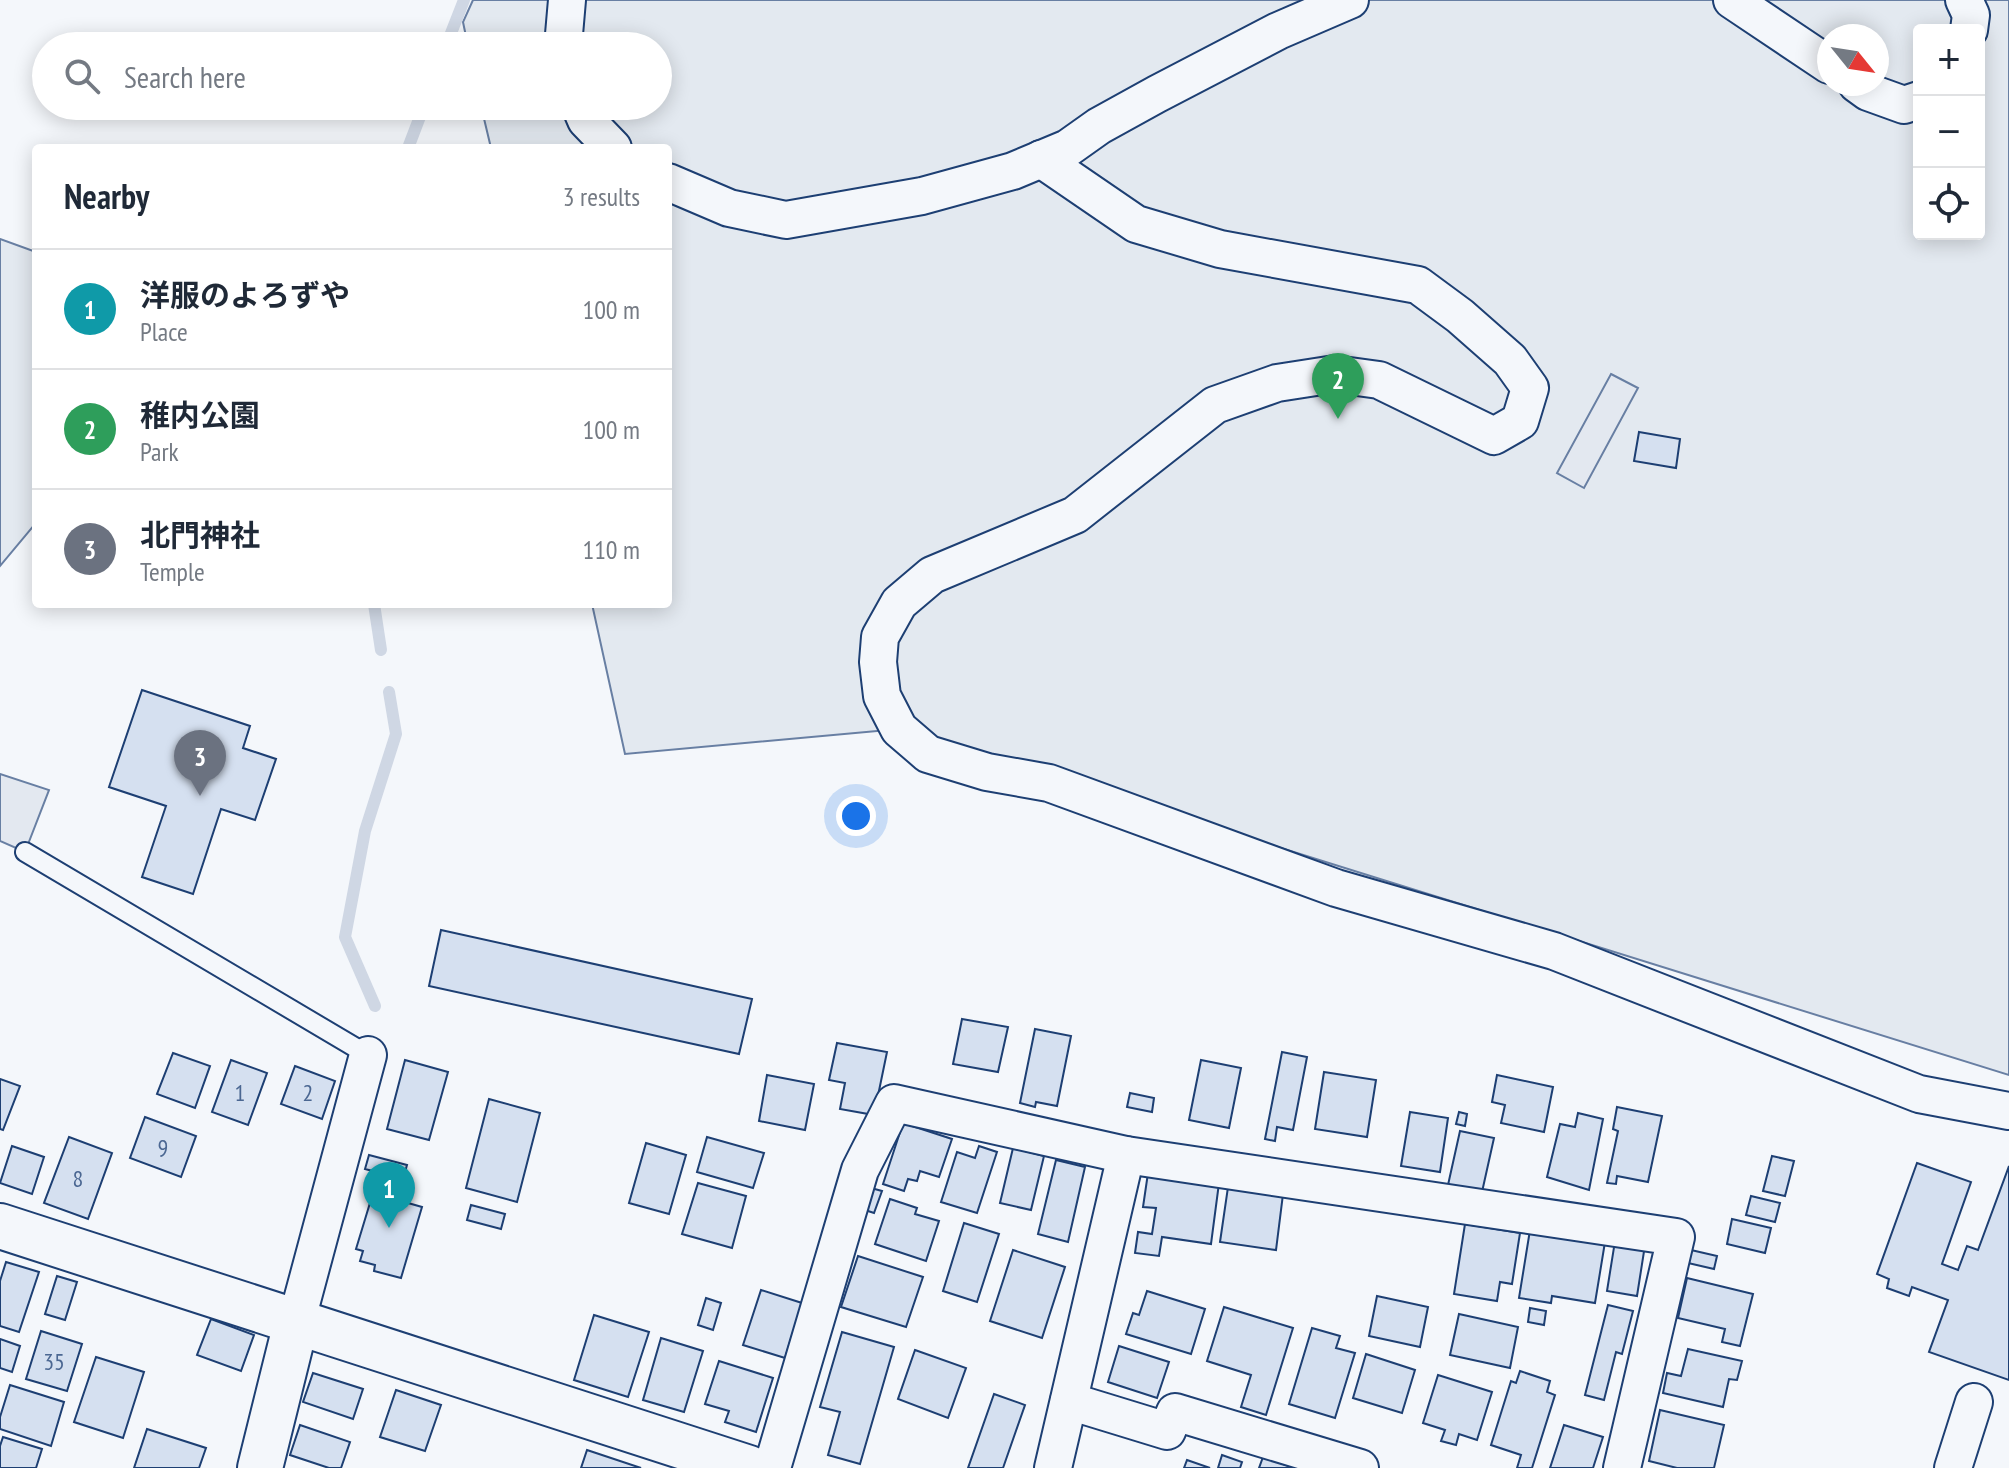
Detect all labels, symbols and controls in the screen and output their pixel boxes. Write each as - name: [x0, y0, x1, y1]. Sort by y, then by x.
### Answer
- north arrow: [1817, 24, 1889, 96]
- map controls: [1913, 24, 1985, 240]
- button: +: [1913, 24, 1985, 96]
- search box: [32, 32, 672, 120]
- icon: search: [60, 54, 104, 98]
- text: Search here: [124, 57, 246, 96]
- button: −: [1913, 96, 1985, 168]
- button: locate: [1913, 168, 1985, 240]
- text: Nearby: [64, 174, 149, 218]
- text: 3 results: [563, 180, 640, 213]
- text: 洋服のよろずや: [140, 275, 350, 314]
- text: 1: [84, 293, 96, 326]
- text: 100 m: [582, 293, 640, 326]
- text: Place: [140, 315, 188, 348]
- pin: 2: [1312, 353, 1364, 419]
- text: 稚内公園: [140, 395, 260, 434]
- text: 2: [84, 413, 96, 446]
- text: 100 m: [582, 413, 640, 446]
- text: Park: [140, 435, 179, 468]
- text: 北門神社: [140, 515, 260, 554]
- text: 3: [84, 533, 96, 566]
- text: 110 m: [582, 533, 640, 566]
- text: Temple: [140, 555, 205, 588]
- pin: 3: [174, 730, 226, 796]
- your location: [836, 796, 876, 836]
- house number: 1: [235, 1077, 245, 1108]
- house number: 2: [303, 1077, 313, 1108]
- house number: 9: [158, 1132, 168, 1163]
- pin: 1: [363, 1162, 415, 1228]
- house number: 8: [73, 1163, 83, 1194]
- house number: 35: [43, 1346, 65, 1377]

